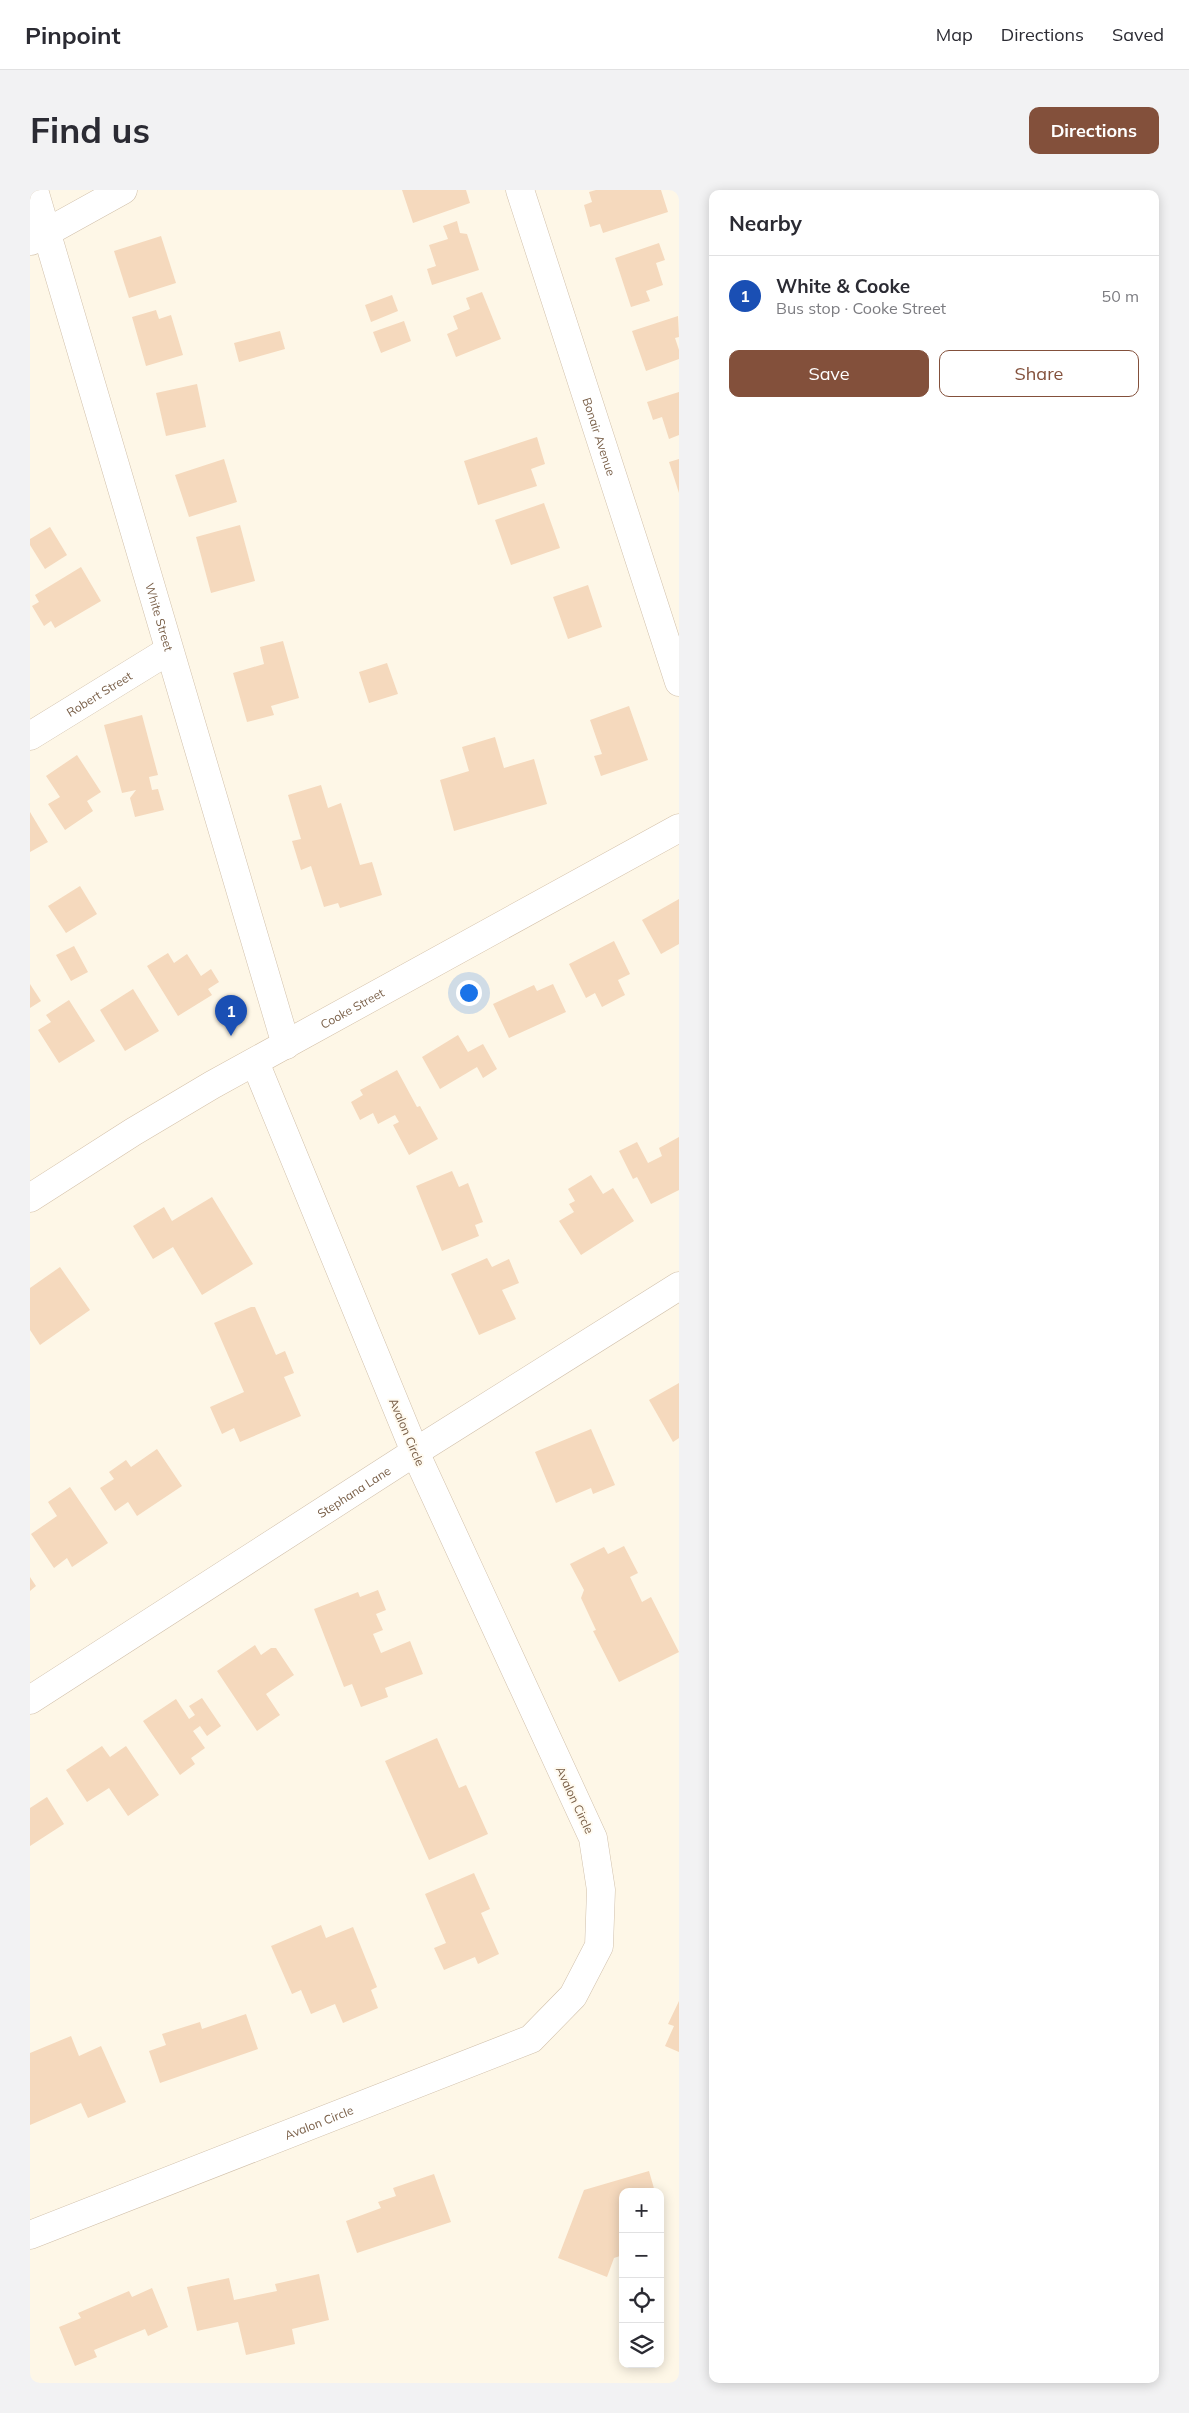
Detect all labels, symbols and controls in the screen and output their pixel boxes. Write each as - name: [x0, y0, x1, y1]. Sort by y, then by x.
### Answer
- text: Pinpoint: [25, 20, 121, 50]
- text: Map: [936, 23, 973, 46]
- text: Directions: [1001, 23, 1084, 46]
- text: Saved: [1112, 23, 1164, 46]
- button: Directions: [1029, 107, 1159, 154]
- text: Find us: [30, 108, 150, 152]
- text: Nearby: [729, 210, 802, 236]
- text: White & Cooke: [776, 274, 910, 298]
- text: 1: [740, 286, 750, 306]
- text: 50 m: [1102, 286, 1139, 306]
- text: Bus stop · Cooke Street: [776, 298, 946, 318]
- button: Save: [729, 350, 929, 397]
- button: Share: [939, 350, 1139, 397]
- street label: Bonair Avenue: [580, 395, 619, 478]
- street label: White Street: [143, 581, 177, 653]
- street label: Robert Street: [64, 668, 134, 719]
- your location: [456, 980, 482, 1006]
- street label: Cooke Street: [317, 984, 386, 1032]
- pin: 1: [215, 995, 247, 1036]
- street label: Avalon Circle: [386, 1396, 428, 1468]
- street label: Stephana Lane: [314, 1462, 393, 1521]
- street label: Avalon Circle: [553, 1764, 597, 1836]
- street label: Avalon Circle: [282, 2102, 355, 2142]
- map controls: [619, 2188, 664, 2368]
- button: +: [619, 2188, 664, 2233]
- button: −: [619, 2233, 664, 2278]
- button: locate: [619, 2278, 664, 2323]
- button: layers: [619, 2323, 664, 2368]

